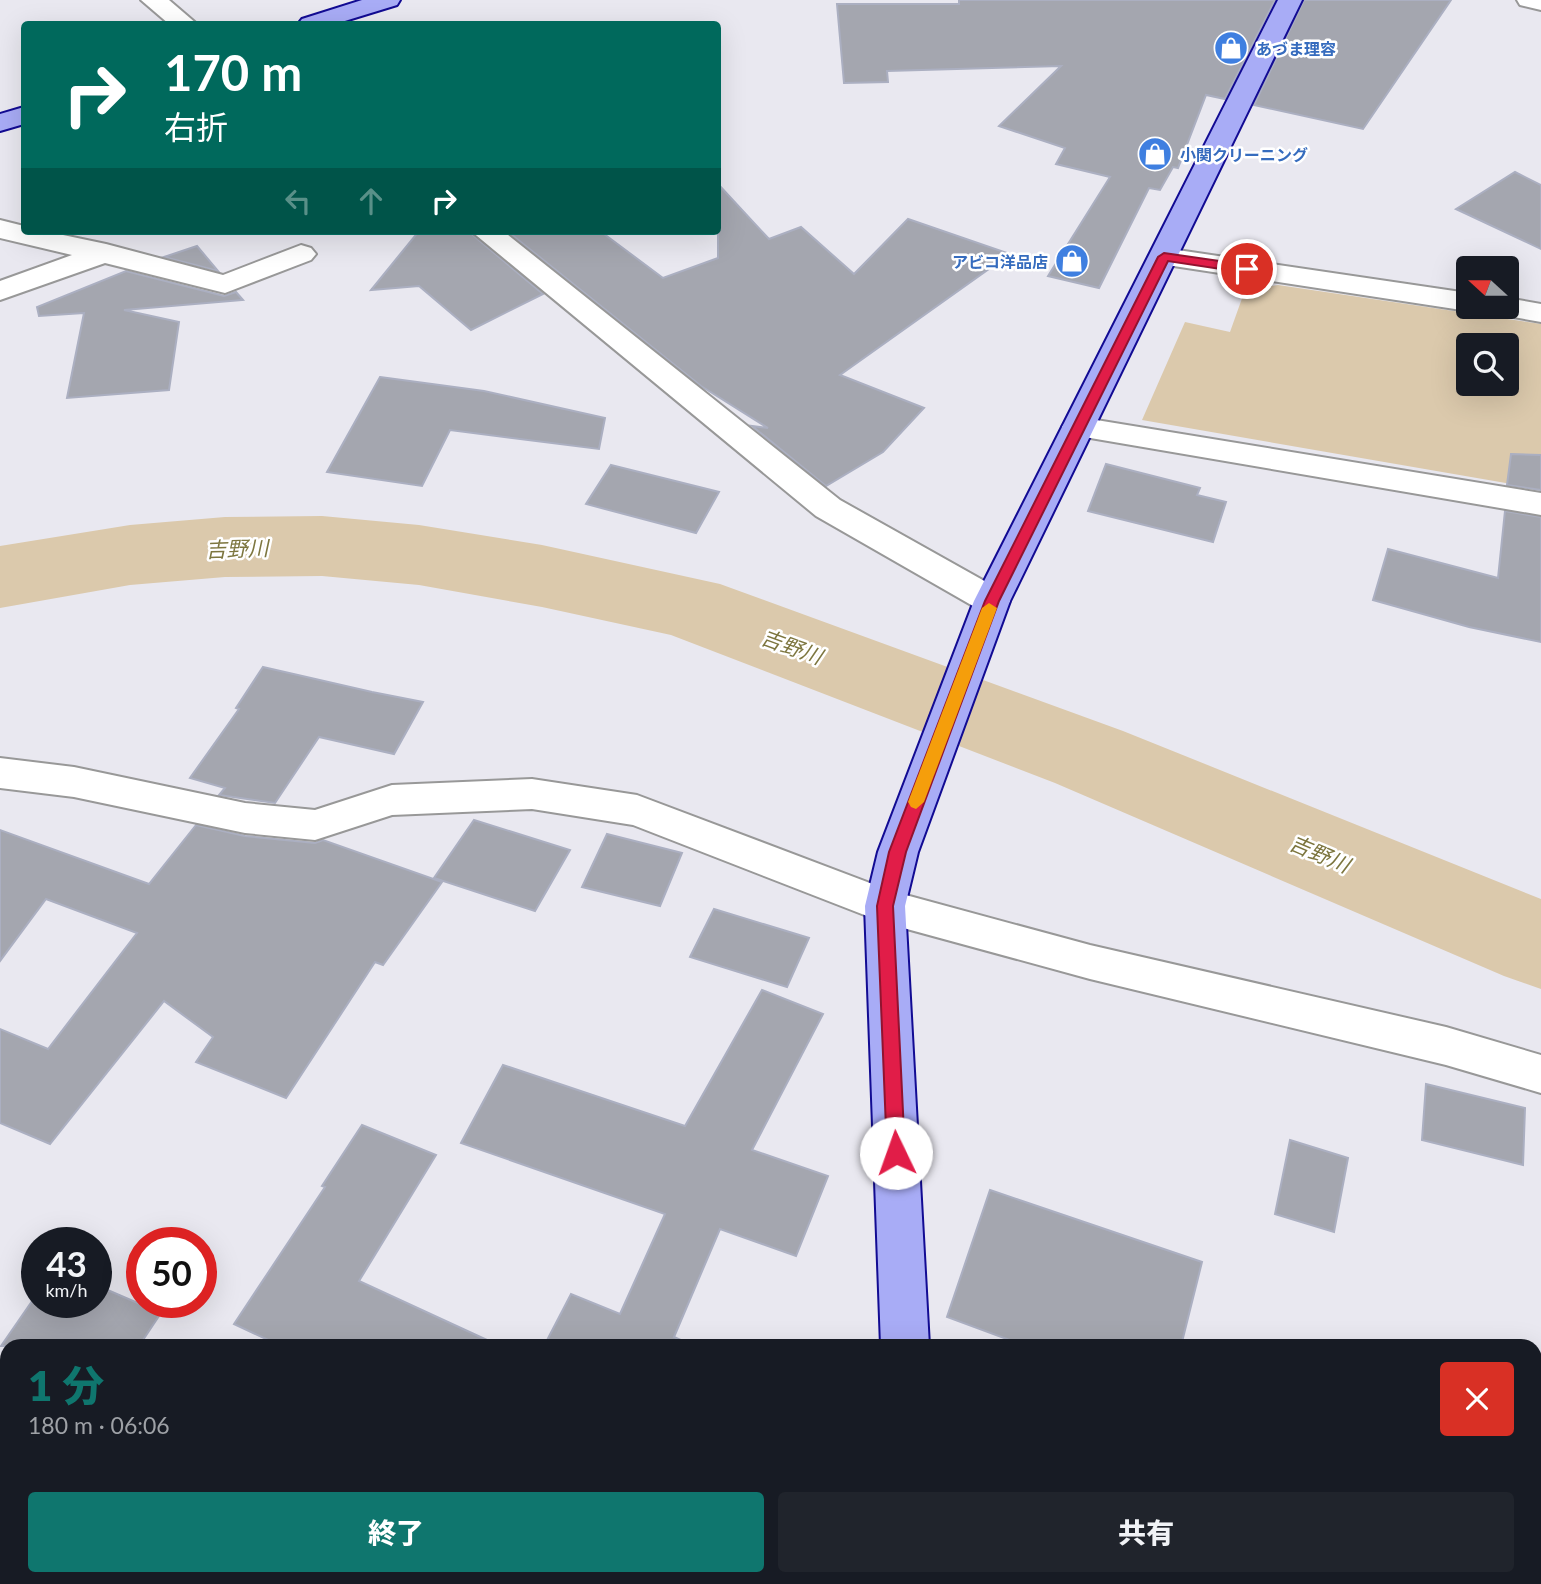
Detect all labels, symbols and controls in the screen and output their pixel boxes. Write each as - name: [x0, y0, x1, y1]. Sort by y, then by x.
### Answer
- shop icon: あづま理容: [1212, 29, 1250, 67]
- place label: あづま理容: [1256, 39, 1336, 58]
- text: 170 m: [164, 43, 302, 101]
- icon: right: [49, 49, 140, 140]
- text: 右折: [164, 107, 228, 146]
- shop icon: 小関クリーニング: [1136, 135, 1174, 173]
- place label: 小関クリーニング: [1180, 145, 1308, 164]
- icon: left: [279, 182, 317, 220]
- icon: ahead: [352, 182, 390, 220]
- icon: right: [425, 182, 463, 220]
- pin: [1217, 239, 1277, 299]
- shop icon: アビコ洋品店: [1053, 242, 1091, 280]
- icon: arrive: [1228, 250, 1266, 288]
- place label: アビコ洋品店: [952, 252, 1048, 271]
- north arrow: [1456, 256, 1519, 318]
- map controls: [1456, 256, 1519, 396]
- button: search: [1456, 333, 1519, 396]
- water label: 吉野川: [205, 534, 271, 562]
- water label: 吉野川: [758, 623, 828, 669]
- water label: 吉野川: [1286, 829, 1356, 878]
- position arrow: [859, 1116, 933, 1190]
- speed limit sign: 50: [126, 1227, 217, 1318]
- text: 43: [46, 1242, 87, 1284]
- text: km/h: [45, 1279, 88, 1301]
- text: 1 分: [28, 1360, 104, 1410]
- button: close: [1440, 1362, 1514, 1436]
- text: 180 m · 06:06: [28, 1411, 170, 1439]
- button: 終了: [28, 1492, 764, 1572]
- button: 共有: [778, 1492, 1514, 1572]

